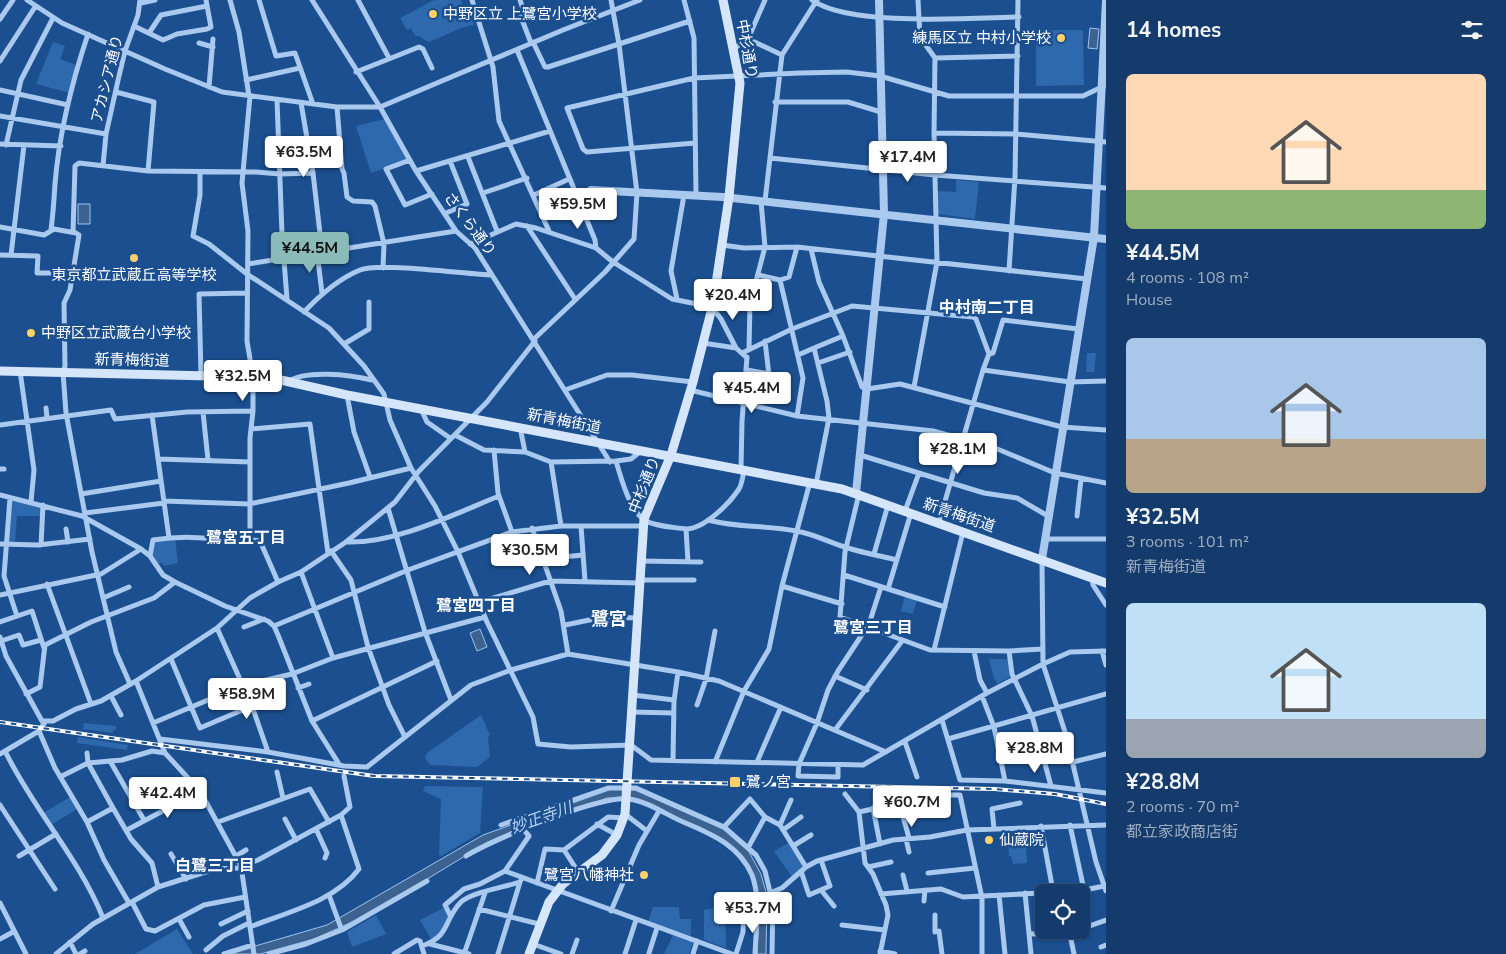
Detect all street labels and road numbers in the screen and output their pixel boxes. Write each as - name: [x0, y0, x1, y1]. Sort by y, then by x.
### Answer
- street label: 中杉通り: [732, 18, 762, 80]
- street label: アカシア通り: [86, 33, 128, 125]
- street label: さくら通り: [439, 188, 501, 260]
- street label: 新青梅街道: [94, 349, 170, 371]
- street label: 新青梅街道: [525, 404, 603, 438]
- street label: 中杉通り: [623, 453, 665, 517]
- street label: 新青梅街道: [920, 493, 998, 537]

